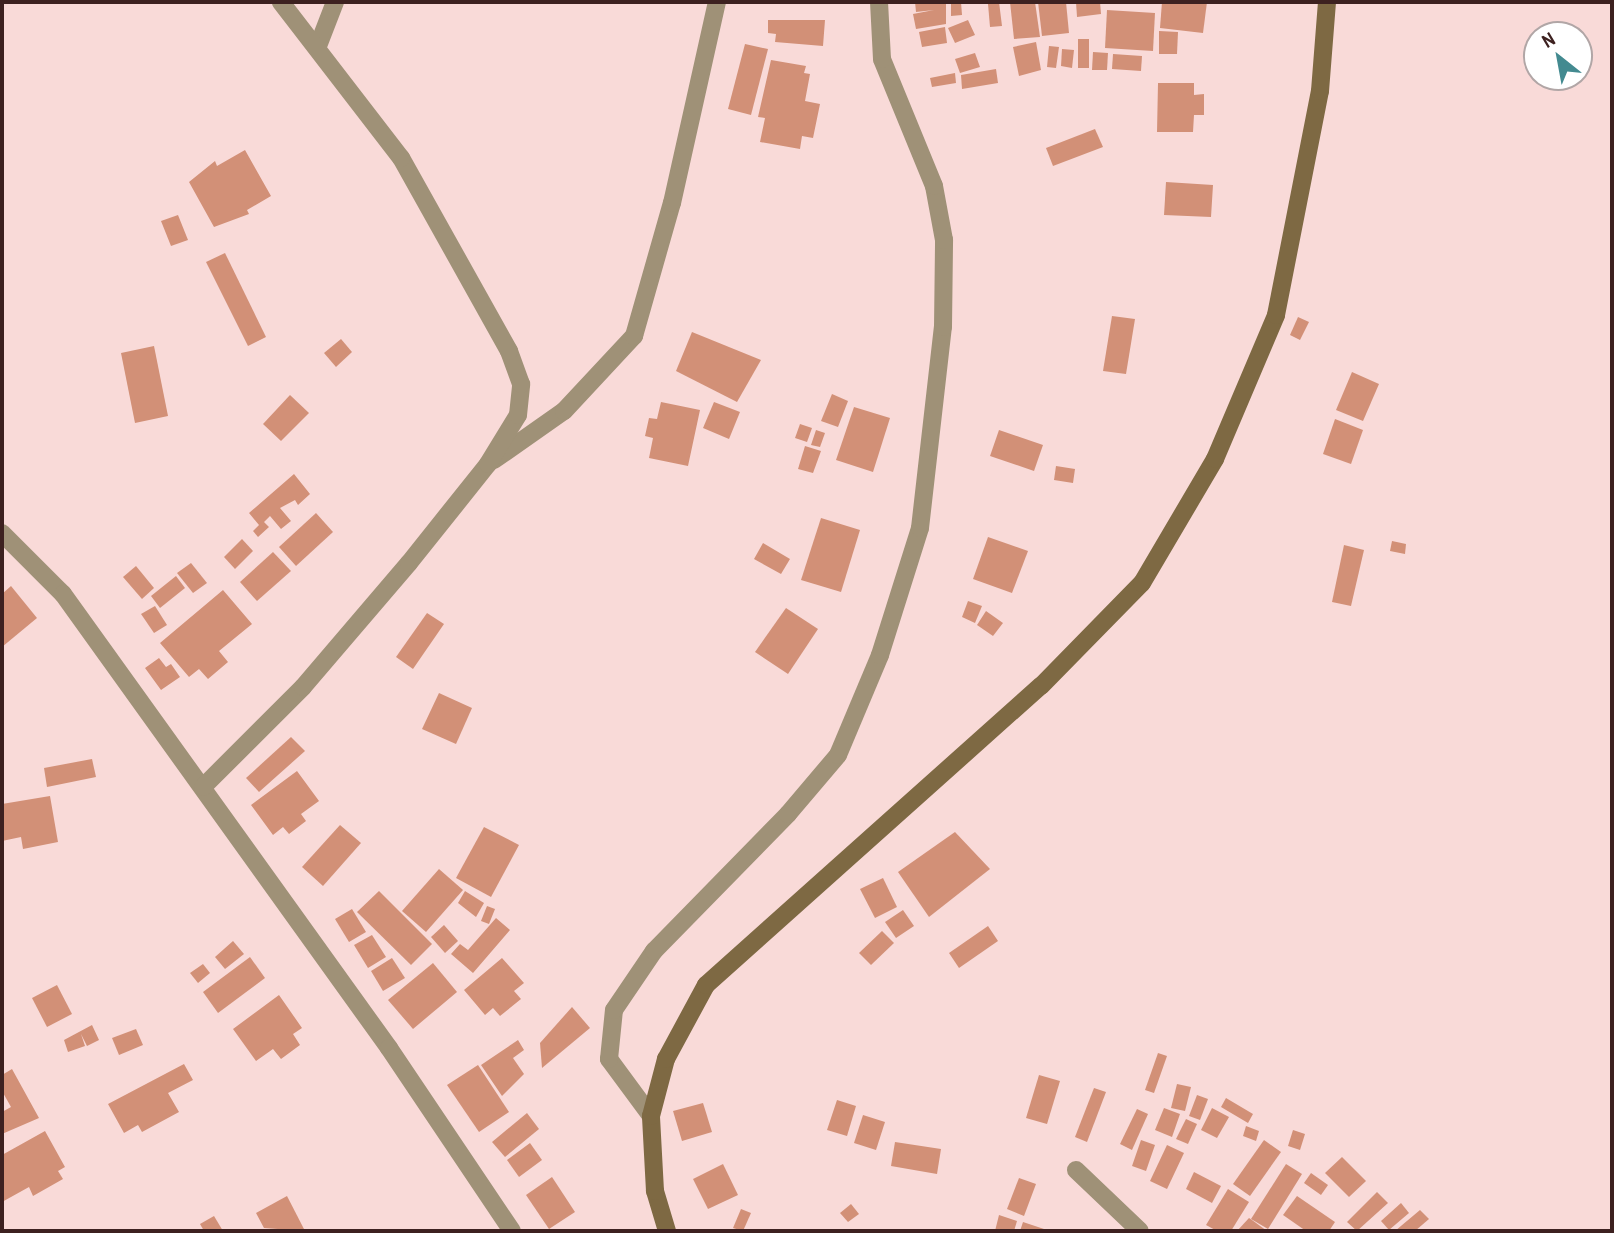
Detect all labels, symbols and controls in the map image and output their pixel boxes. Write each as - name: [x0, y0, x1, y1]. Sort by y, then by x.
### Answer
- north arrow: [1523, 21, 1593, 91]
- text: N: [1537, 26, 1560, 54]

